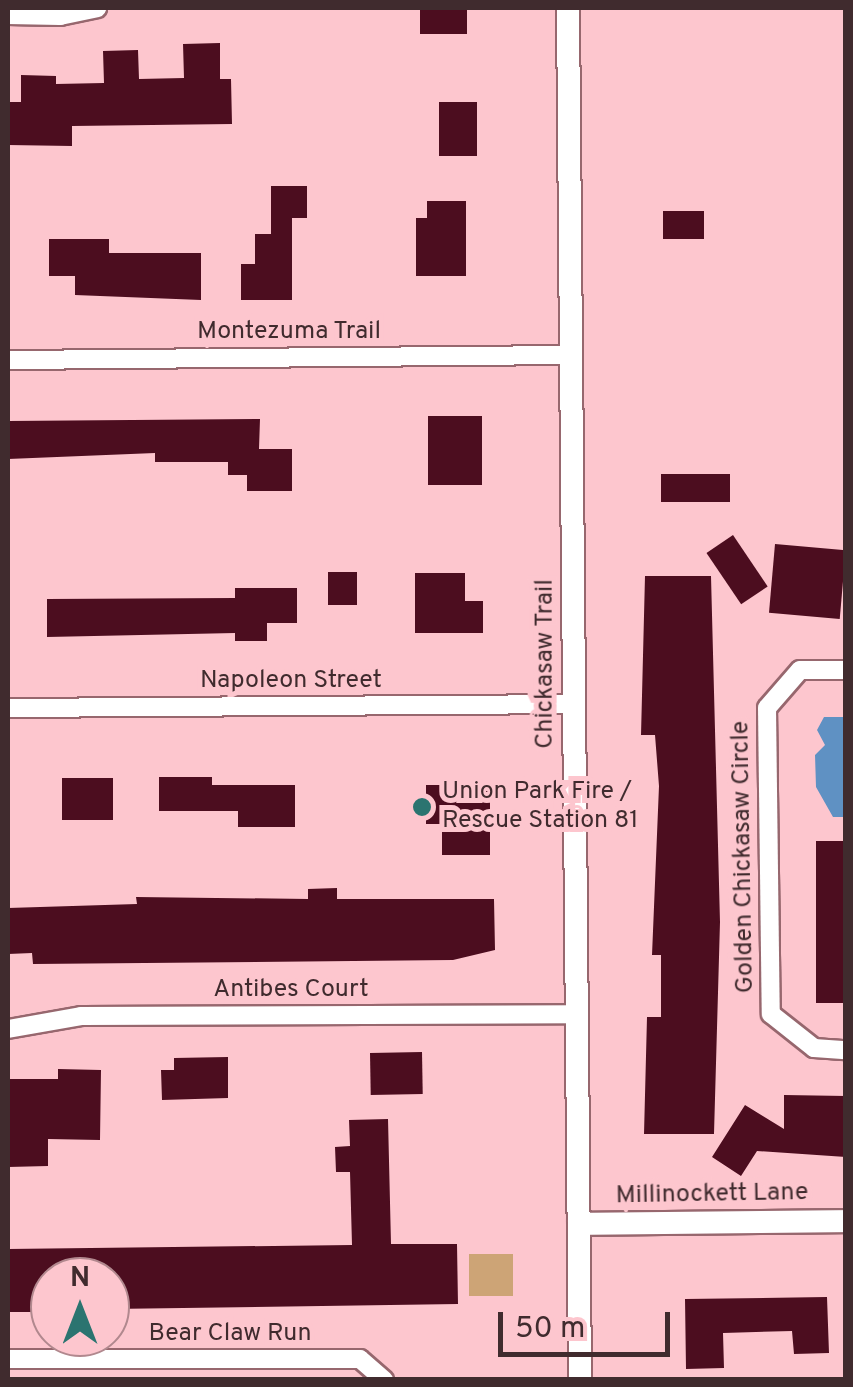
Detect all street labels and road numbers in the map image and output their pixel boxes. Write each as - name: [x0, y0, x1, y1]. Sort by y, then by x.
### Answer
- street label: Montezuma Trail: [197, 317, 381, 347]
- street label: Chickasaw Trail: [531, 579, 561, 749]
- street label: Napoleon Street: [200, 666, 382, 696]
- street label: Golden Chickasaw Circle: [727, 720, 761, 994]
- street label: Antibes Court: [213, 975, 369, 1005]
- street label: Millinockett Lane: [615, 1178, 809, 1212]
- street label: Bear Claw Run: [149, 1319, 311, 1349]

